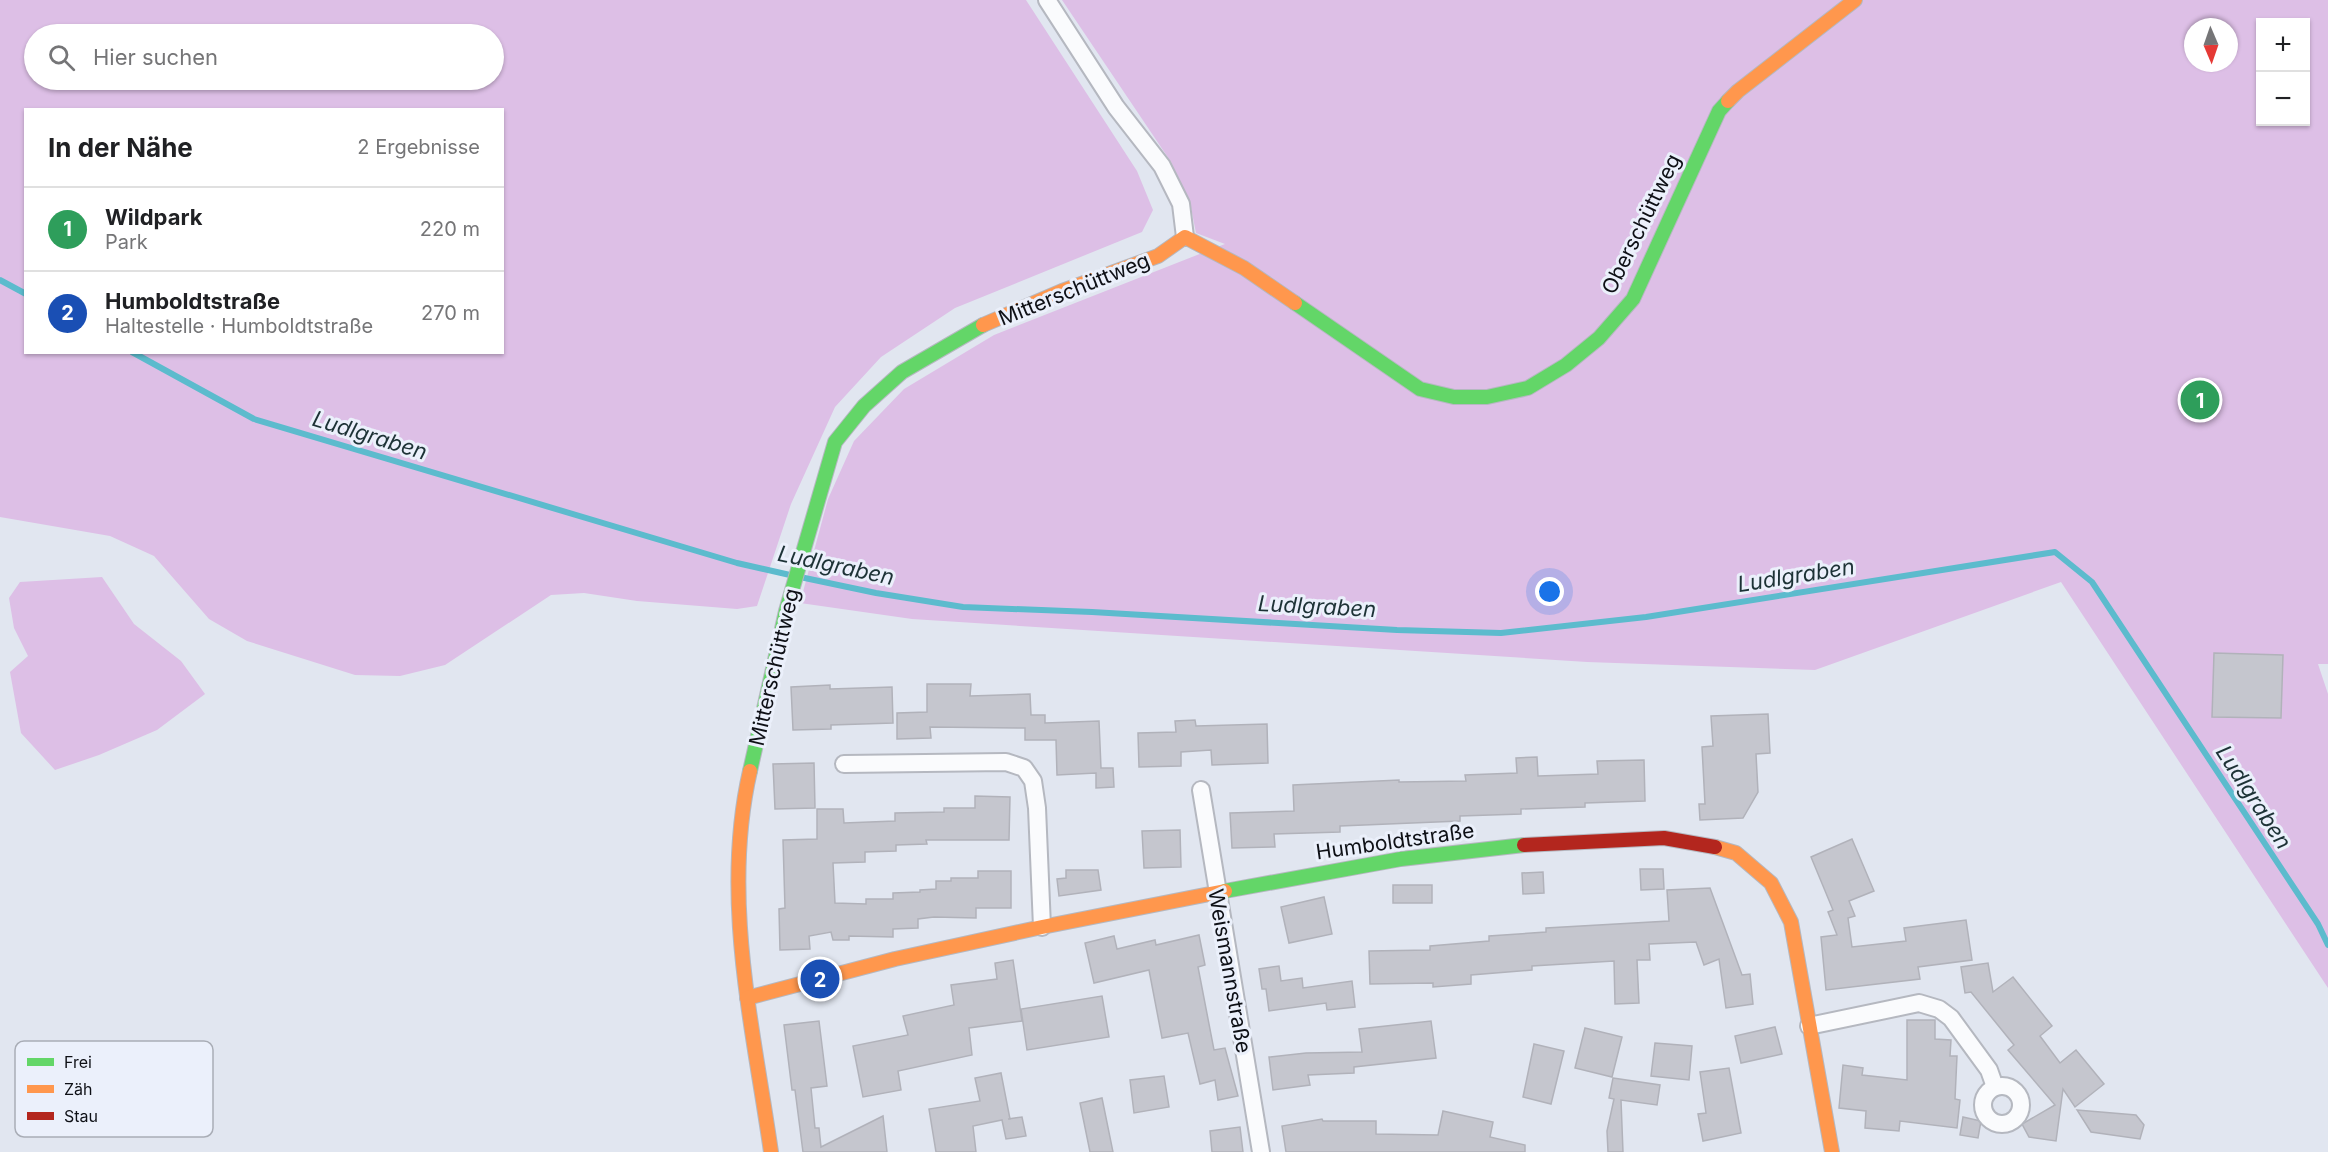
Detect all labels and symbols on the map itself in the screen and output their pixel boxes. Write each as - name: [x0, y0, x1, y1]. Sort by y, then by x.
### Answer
- north arrow: [2184, 18, 2238, 72]
- street label: Oberschüttweg: [1596, 150, 1686, 298]
- street label: Mitterschüttweg: [995, 247, 1153, 331]
- pin: 1: [2180, 378, 2220, 422]
- water label: Ludlgraben: [310, 405, 430, 465]
- water label: Ludlgraben: [775, 540, 897, 590]
- water label: Ludlgraben: [1736, 553, 1856, 597]
- your location: [1535, 577, 1564, 606]
- street label: Mitterschüttweg: [744, 586, 804, 748]
- water label: Ludlgraben: [1257, 590, 1377, 622]
- water label: Ludlgraben: [2211, 740, 2297, 854]
- street label: Humboldtstraße: [1314, 818, 1476, 864]
- street label: Weismannstraße: [1203, 887, 1257, 1055]
- pin: 2: [800, 956, 840, 1002]
- legend: [15, 1041, 213, 1137]
- text: Frei: [64, 1052, 92, 1072]
- text: Zäh: [64, 1079, 93, 1099]
- text: Stau: [64, 1106, 98, 1126]

